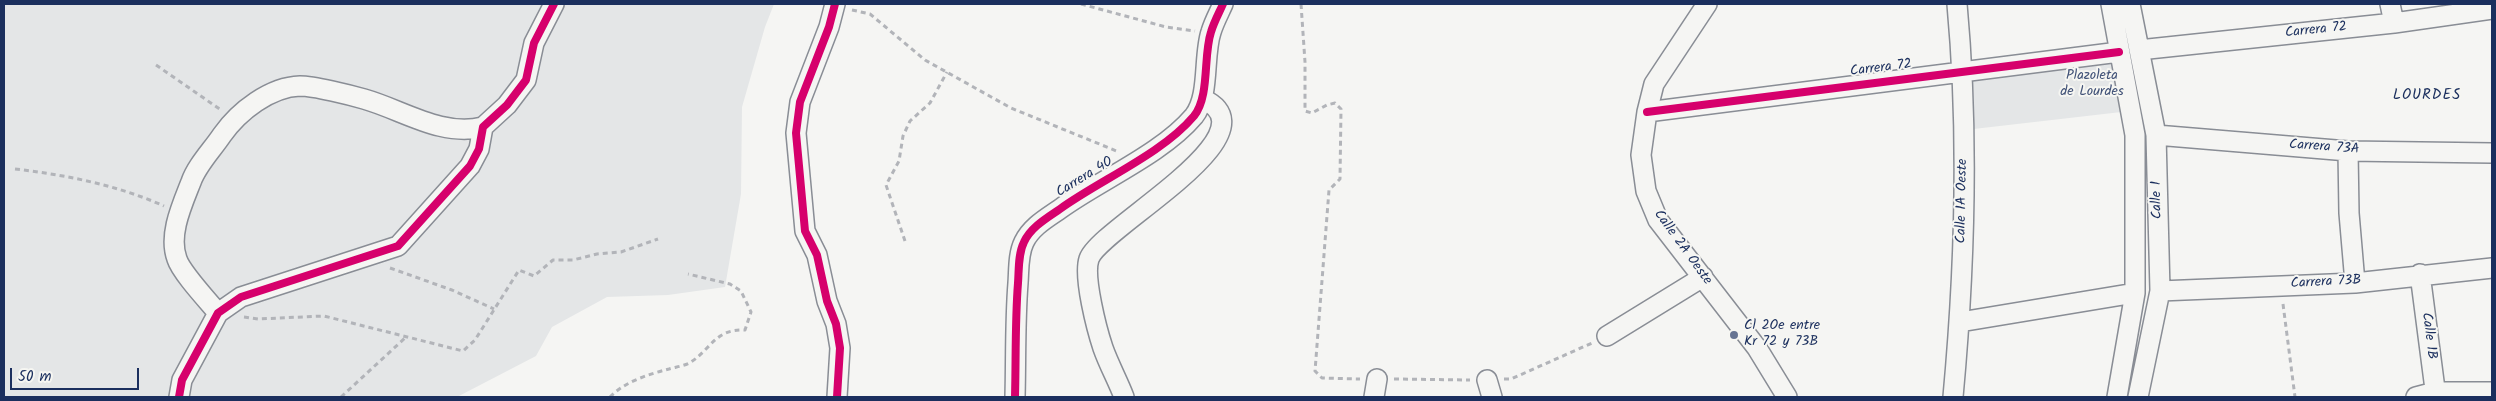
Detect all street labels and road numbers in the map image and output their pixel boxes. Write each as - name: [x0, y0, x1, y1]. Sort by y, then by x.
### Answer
- street label: Carrera 72: [2284, 19, 2348, 43]
- street label: Carrera 72: [1849, 57, 1913, 81]
- street label: Carrera 73A: [2288, 137, 2360, 159]
- street label: Carrera 4O: [1054, 154, 1116, 202]
- street label: Calle 1A Oeste: [1954, 158, 1972, 244]
- street label: Calle 1: [2149, 181, 2167, 219]
- street label: Calle 2A Oeste: [1649, 207, 1715, 289]
- street label: Carrera 73B: [2290, 273, 2362, 293]
- street label: Calle 1B: [2417, 312, 2439, 360]

